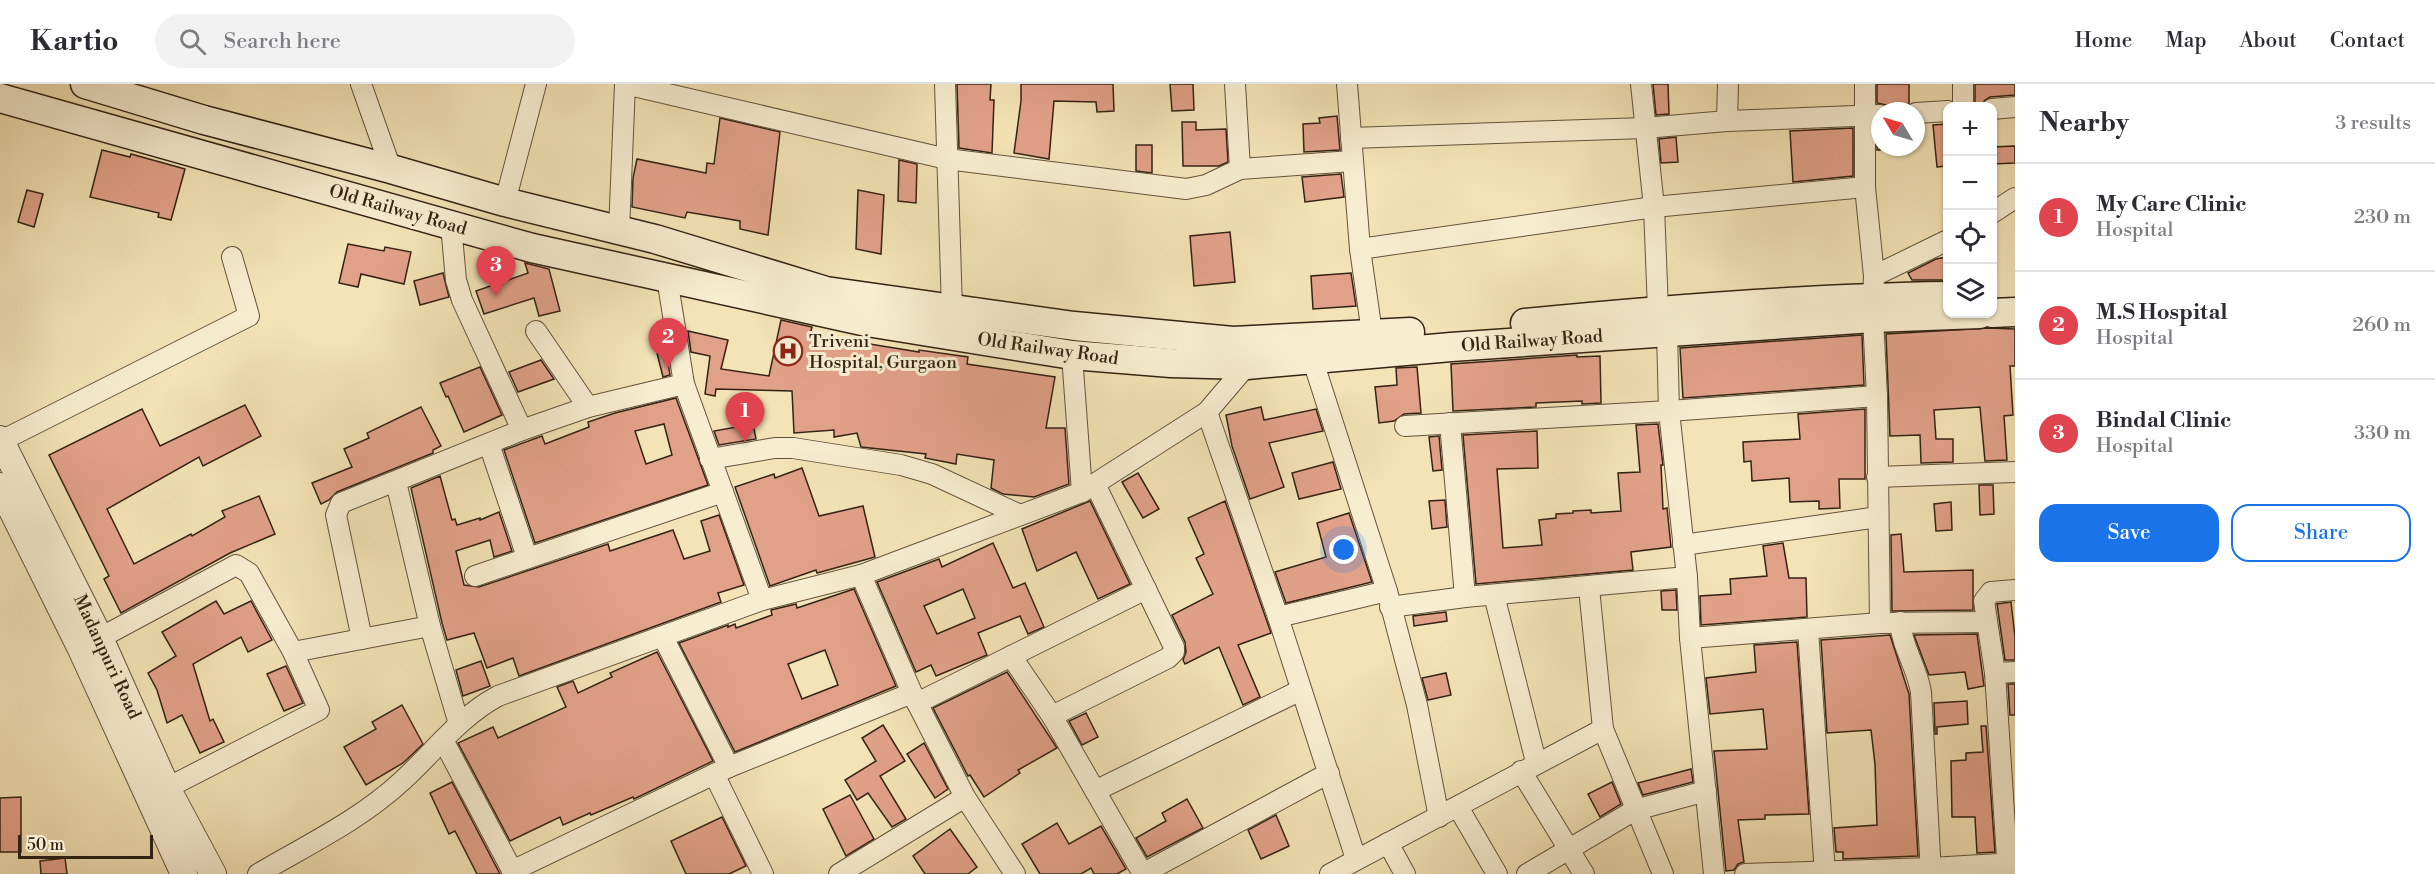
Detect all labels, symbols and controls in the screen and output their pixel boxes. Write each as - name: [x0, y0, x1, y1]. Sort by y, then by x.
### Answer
- search box: [155, 14, 575, 68]
- text: Kartio: [30, 24, 119, 59]
- icon: search: [176, 25, 209, 58]
- text: Search here: [224, 28, 341, 55]
- text: Home: [2075, 28, 2132, 54]
- text: Map: [2165, 28, 2207, 54]
- text: About: [2240, 28, 2297, 54]
- text: Contact: [2330, 28, 2405, 54]
- north arrow: [1871, 102, 1925, 156]
- map controls: [1943, 102, 1997, 318]
- button: +: [1943, 102, 1997, 156]
- text: Nearby: [2039, 107, 2129, 139]
- text: 3 results: [2335, 111, 2411, 136]
- button: −: [1943, 156, 1997, 210]
- street label: Old Railway Road: [326, 179, 470, 241]
- text: My Care Clinic: [2096, 191, 2247, 218]
- text: 1: [2054, 205, 2063, 230]
- text: 230 m: [2354, 205, 2411, 230]
- button: locate: [1943, 210, 1997, 264]
- text: Hospital: [2096, 218, 2173, 243]
- pin: 3: [476, 246, 516, 296]
- button: layers: [1943, 264, 1997, 318]
- text: M.S Hospital: [2096, 299, 2228, 326]
- text: 2: [2052, 313, 2065, 338]
- text: 260 m: [2353, 313, 2411, 338]
- pin: 2: [648, 318, 688, 368]
- street label: Old Railway Road: [1460, 325, 1605, 357]
- text: Hospital: [2096, 326, 2173, 351]
- street label: Old Railway Road: [976, 328, 1121, 370]
- place label: Triveni Hospital, Gurgaon: [809, 330, 957, 374]
- hospital icon: Triveni Hospital, Gurgaon: [772, 335, 804, 367]
- pin: 1: [726, 392, 764, 442]
- text: Bindal Clinic: [2096, 407, 2231, 434]
- text: 3: [2052, 421, 2065, 446]
- text: 330 m: [2354, 421, 2411, 446]
- text: Hospital: [2096, 434, 2173, 459]
- button: Save: [2039, 504, 2219, 562]
- button: Share: [2231, 504, 2411, 562]
- your location: [1329, 535, 1358, 564]
- street label: Madanpuri Road: [68, 591, 146, 724]
- scale bar: [18, 832, 153, 860]
- text: 50 m: [27, 835, 64, 855]

